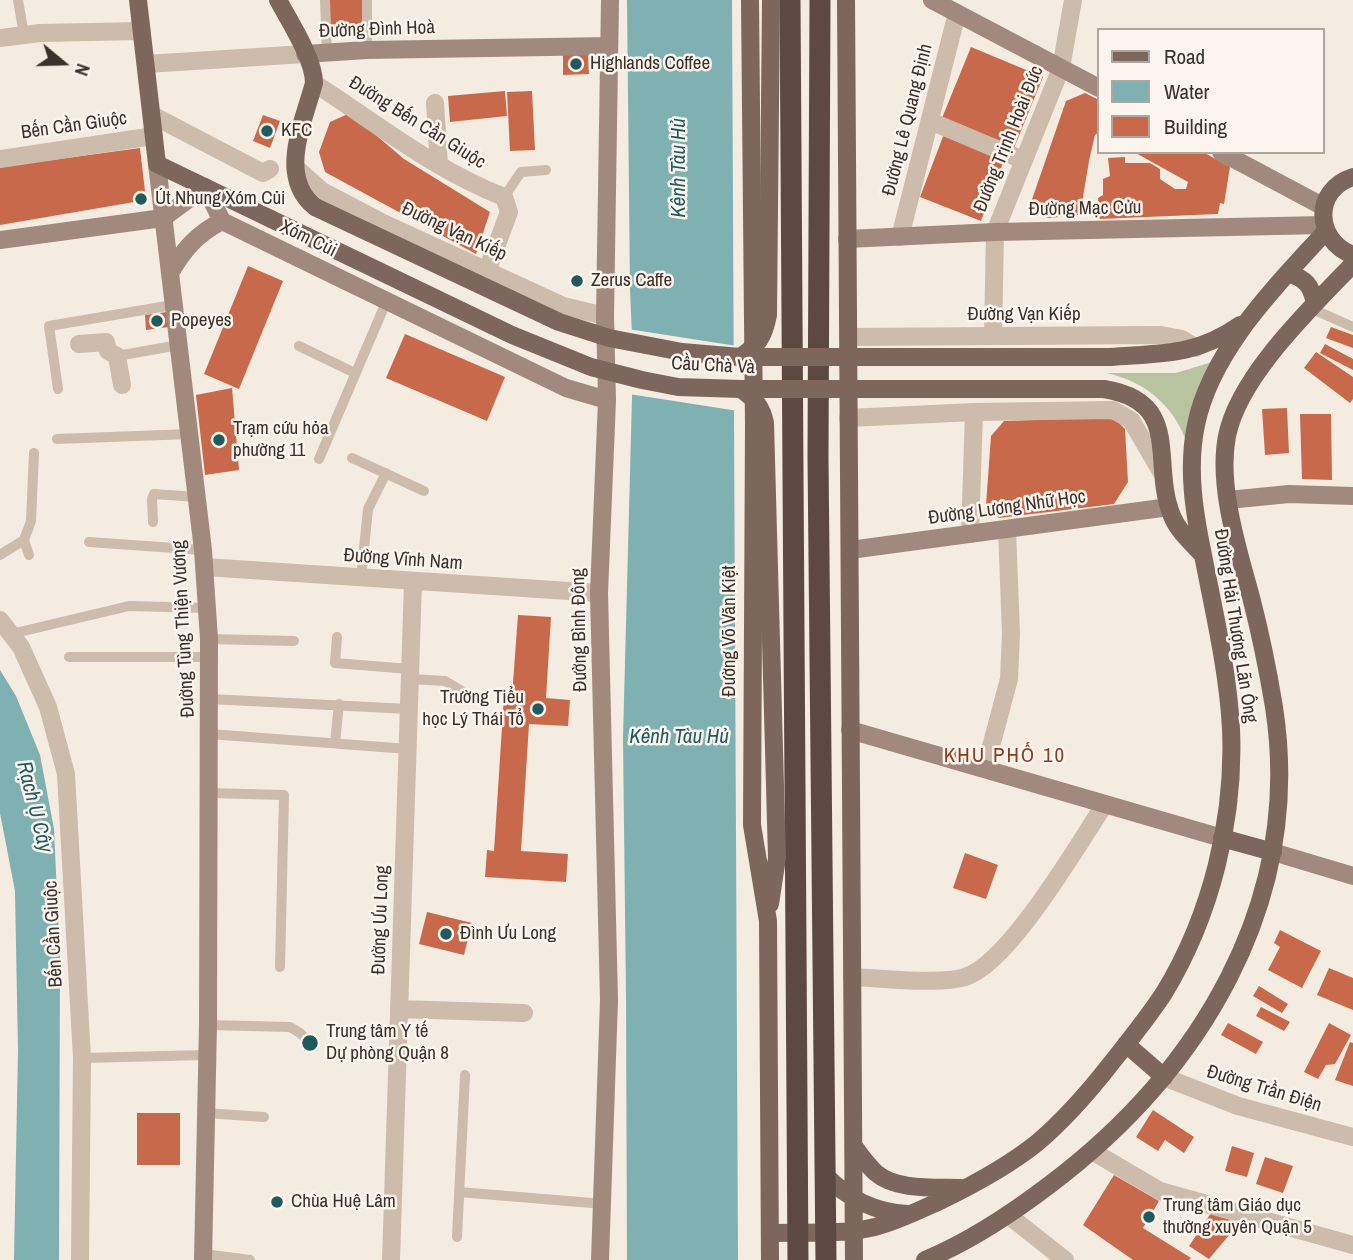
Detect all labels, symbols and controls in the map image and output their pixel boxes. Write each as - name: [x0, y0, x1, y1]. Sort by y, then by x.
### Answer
- street label: Đường Đình Hoà: [319, 17, 435, 43]
- north arrow: [28, 28, 98, 98]
- legend: [1098, 28, 1325, 154]
- street label: Đường Lê Quang Định: [878, 42, 938, 198]
- text: Road: [1164, 42, 1205, 71]
- place label: Highlands Coffee: [590, 53, 710, 75]
- marker: Highlands Coffee: [568, 56, 584, 72]
- text: N: [69, 60, 97, 79]
- street label: Đường Trịnh Hoài Đức: [969, 63, 1049, 215]
- street label: Đường Bến Cần Giuộc: [344, 72, 490, 174]
- text: Water: [1164, 77, 1209, 106]
- street label: Bến Cần Giuộc: [20, 107, 128, 145]
- text: Building: [1164, 112, 1227, 141]
- water label: Kênh Tàu Hủ: [666, 118, 692, 218]
- place label: KFC: [281, 120, 312, 142]
- marker: KFC: [259, 123, 275, 139]
- place label: Út Nhung Xóm Củi: [155, 188, 285, 210]
- marker: Út Nhung Xóm Củi: [133, 191, 149, 207]
- street label: Đường Mạc Cửu: [1029, 197, 1141, 221]
- street label: Đường Vạn Kiếp: [398, 198, 510, 266]
- street label: Xóm Củi: [276, 216, 340, 262]
- place label: Zerus Caffe: [591, 270, 672, 292]
- marker: Zerus Caffe: [569, 273, 585, 289]
- street label: Đường Vạn Kiếp: [967, 304, 1081, 326]
- place label: Popeyes: [171, 310, 232, 332]
- marker: Popeyes: [149, 313, 165, 329]
- street label: Cầu Chà Và: [671, 352, 755, 380]
- place label: Trạm cứu hỏa phường 11: [233, 418, 329, 462]
- marker: Trạm cứu hỏa phường 11: [211, 432, 227, 448]
- street label: Đường Lương Nhữ Học: [927, 486, 1087, 530]
- street label: Đường Hải Thượng Lãn Ông: [1208, 528, 1262, 724]
- street label: Đường Tùng Thiện Vương: [168, 540, 200, 718]
- street label: Đường Vĩnh Nam: [343, 544, 463, 576]
- street label: Đường Võ Văn Kiệt: [719, 565, 741, 697]
- street label: Đường Bình Đông: [568, 568, 592, 692]
- place label: Trường Tiểu học Lý Thái Tổ: [422, 687, 524, 731]
- marker: Trường Tiểu học Lý Thái Tổ: [530, 701, 546, 717]
- water label: Kênh Tàu Hủ: [629, 724, 729, 750]
- district label: KHU PHỐ 10: [945, 743, 1065, 769]
- water label: Rạch Ụ Cây: [11, 759, 57, 855]
- street label: Đường Ưu Long: [368, 865, 394, 975]
- street label: Bến Cần Giuộc: [40, 880, 68, 988]
- place label: Đình Ưu Long: [460, 923, 556, 945]
- marker: Đình Ưu Long: [438, 926, 454, 942]
- place label: Trung tâm Y tế Dự phòng Quận 8: [326, 1021, 449, 1065]
- marker: Trung tâm Y tế Dự phòng Quận 8: [300, 1033, 320, 1053]
- street label: Đường Trần Điện: [1204, 1061, 1324, 1117]
- place label: Chùa Huệ Lâm: [291, 1191, 396, 1213]
- marker: Chùa Huệ Lâm: [269, 1194, 285, 1210]
- place label: Trung tâm Giáo dục thường xuyên Quận 5: [1163, 1195, 1312, 1239]
- marker: Trung tâm Giáo dục thường xuyên Quận 5: [1141, 1209, 1157, 1225]

